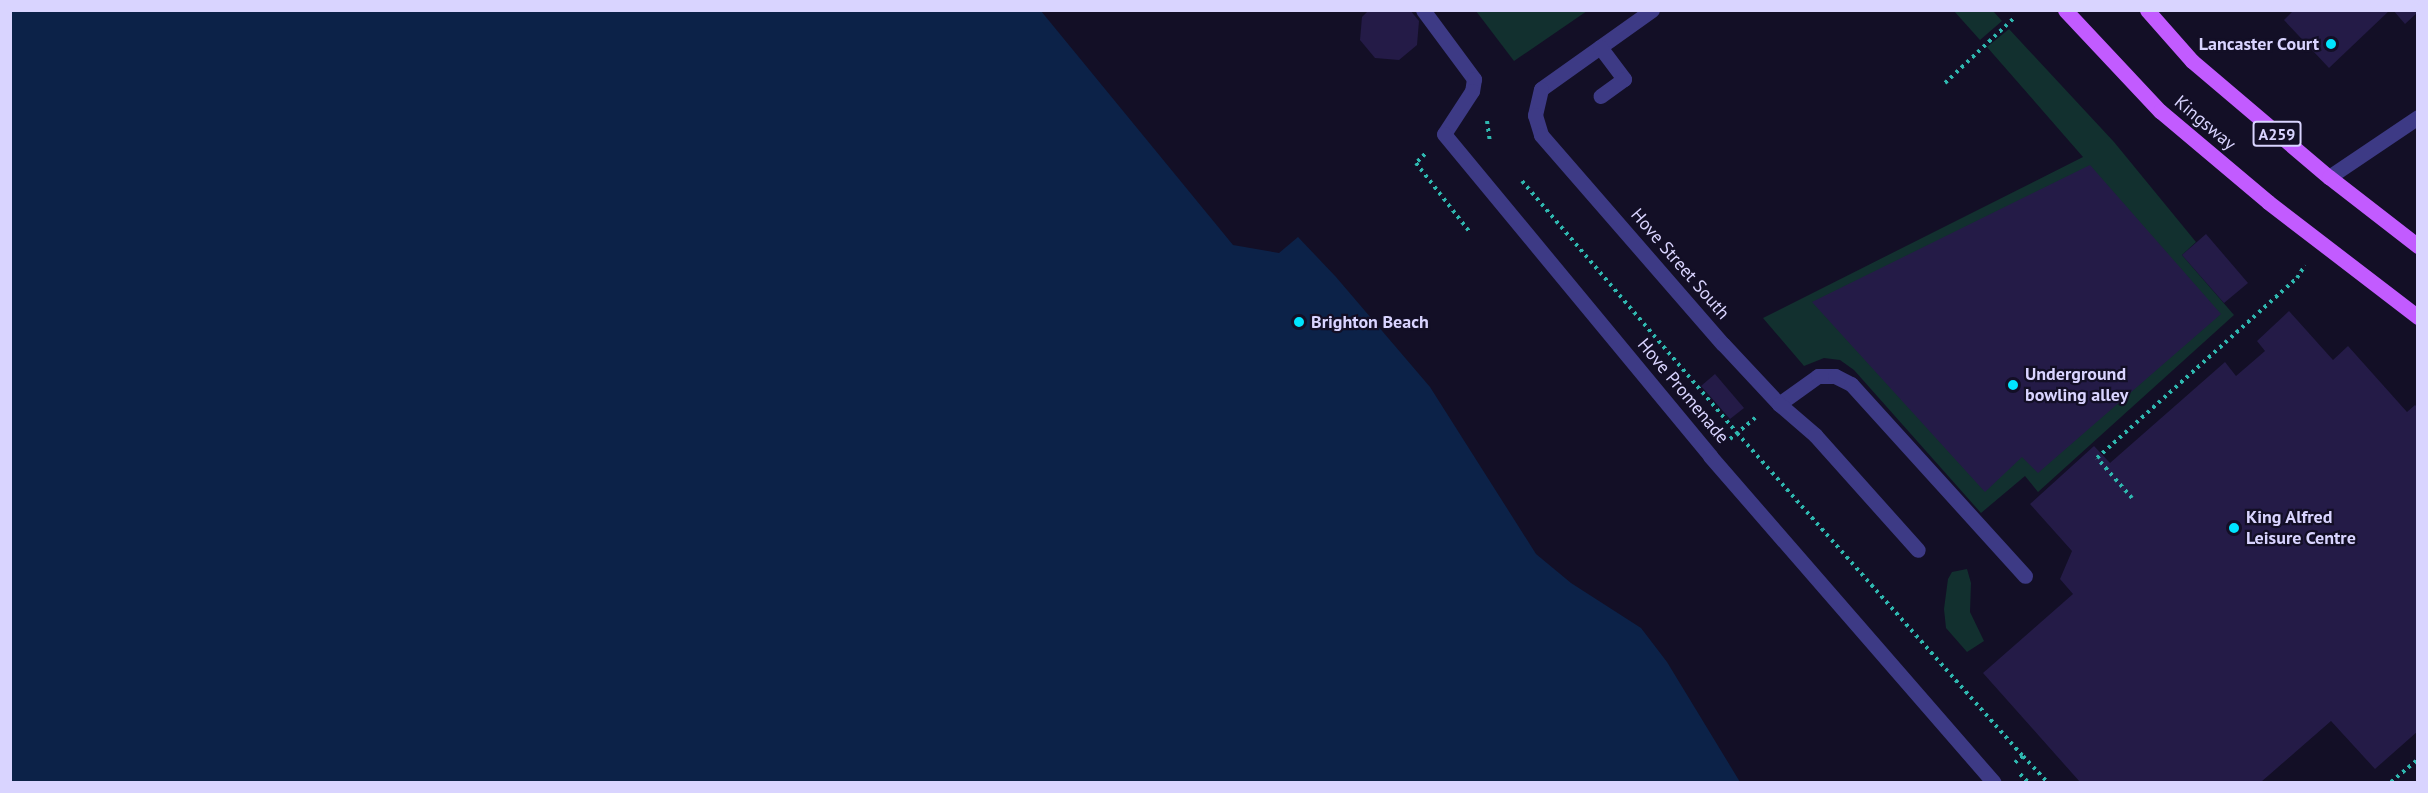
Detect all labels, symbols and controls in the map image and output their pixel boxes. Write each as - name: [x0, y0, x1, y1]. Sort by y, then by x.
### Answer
- place label: Lancaster Court: [2199, 33, 2319, 55]
- marker: Lancaster Court: [2324, 37, 2338, 51]
- street label: Kingsway: [2170, 91, 2240, 155]
- road number: A259: [2252, 121, 2302, 147]
- street label: Hove Street South: [1626, 204, 1734, 324]
- place label: Brighton Beach: [1311, 311, 1429, 333]
- marker: Brighton Beach: [1292, 315, 1306, 329]
- street label: Hove Promenade: [1633, 334, 1733, 448]
- place label: Underground bowling alley: [2025, 364, 2128, 406]
- marker: Underground bowling alley: [2006, 378, 2020, 392]
- place label: King Alfred Leisure Centre: [2246, 507, 2356, 550]
- marker: King Alfred Leisure Centre: [2227, 521, 2241, 535]

